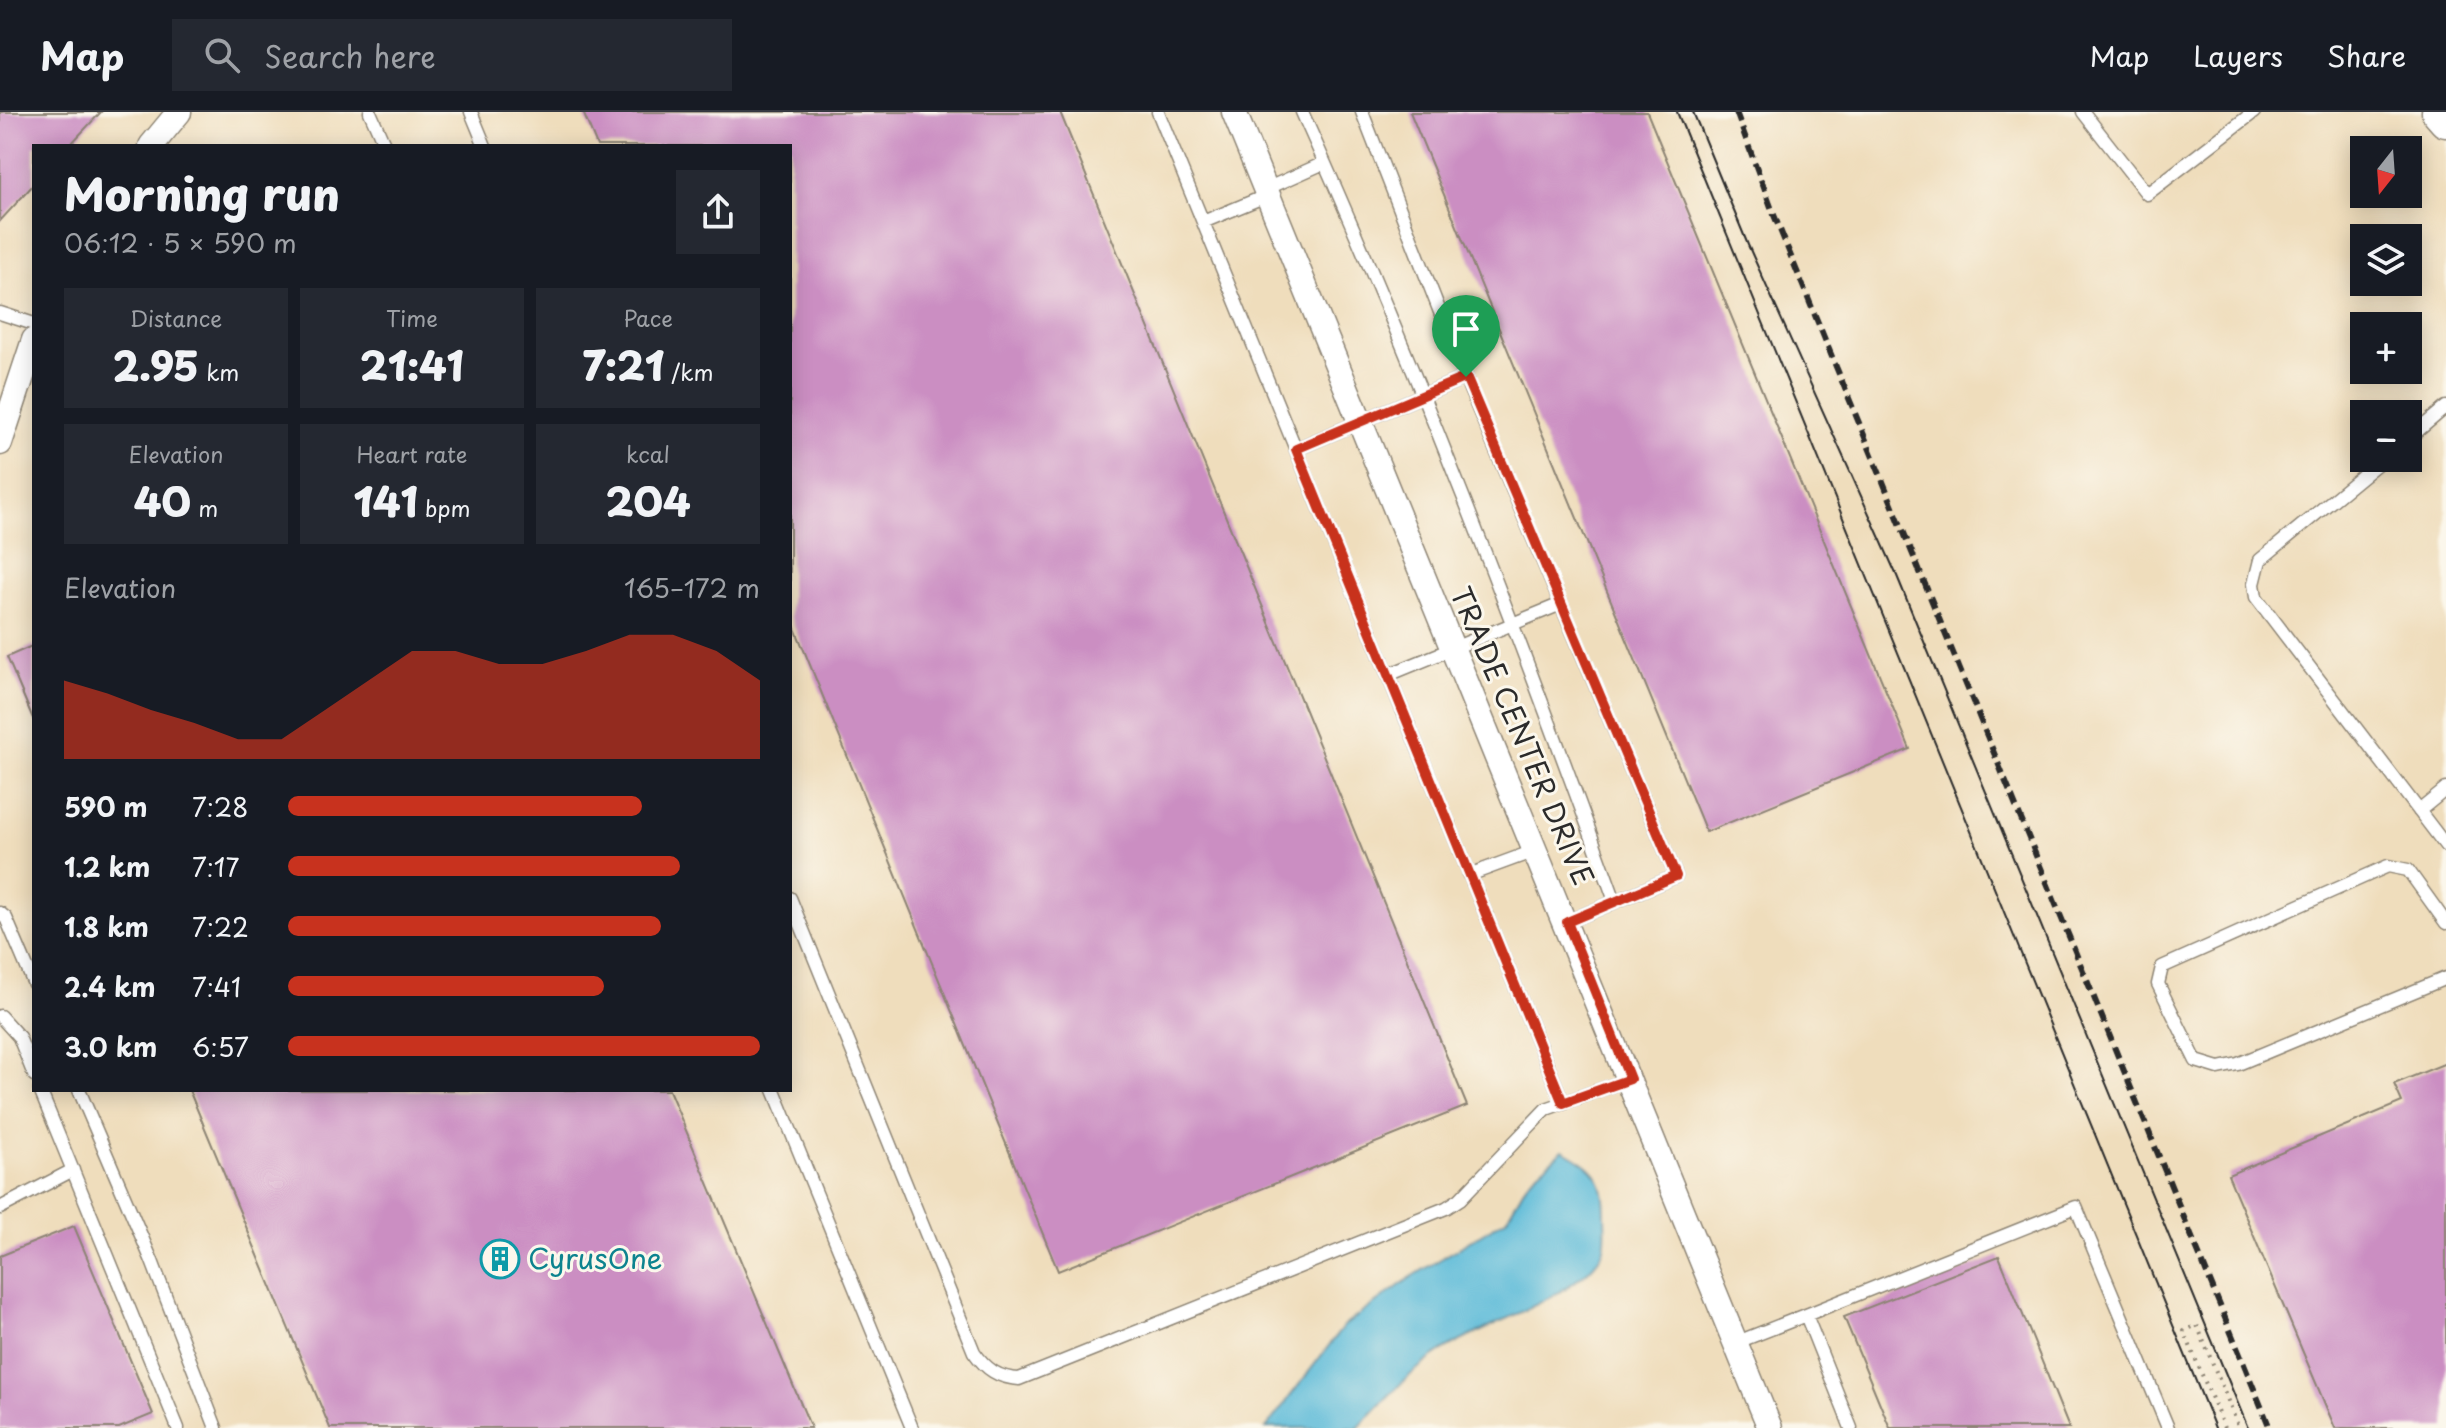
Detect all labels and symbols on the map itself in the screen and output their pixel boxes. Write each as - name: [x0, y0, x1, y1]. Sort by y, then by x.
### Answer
- north arrow: [2350, 136, 2422, 208]
- pin: [1432, 295, 1500, 377]
- street label: TRADE CENTER DRIVE: [1441, 579, 1606, 892]
- place label: CyrusOne: [528, 1236, 663, 1279]
- building icon: CyrusOne: [479, 1238, 521, 1280]

